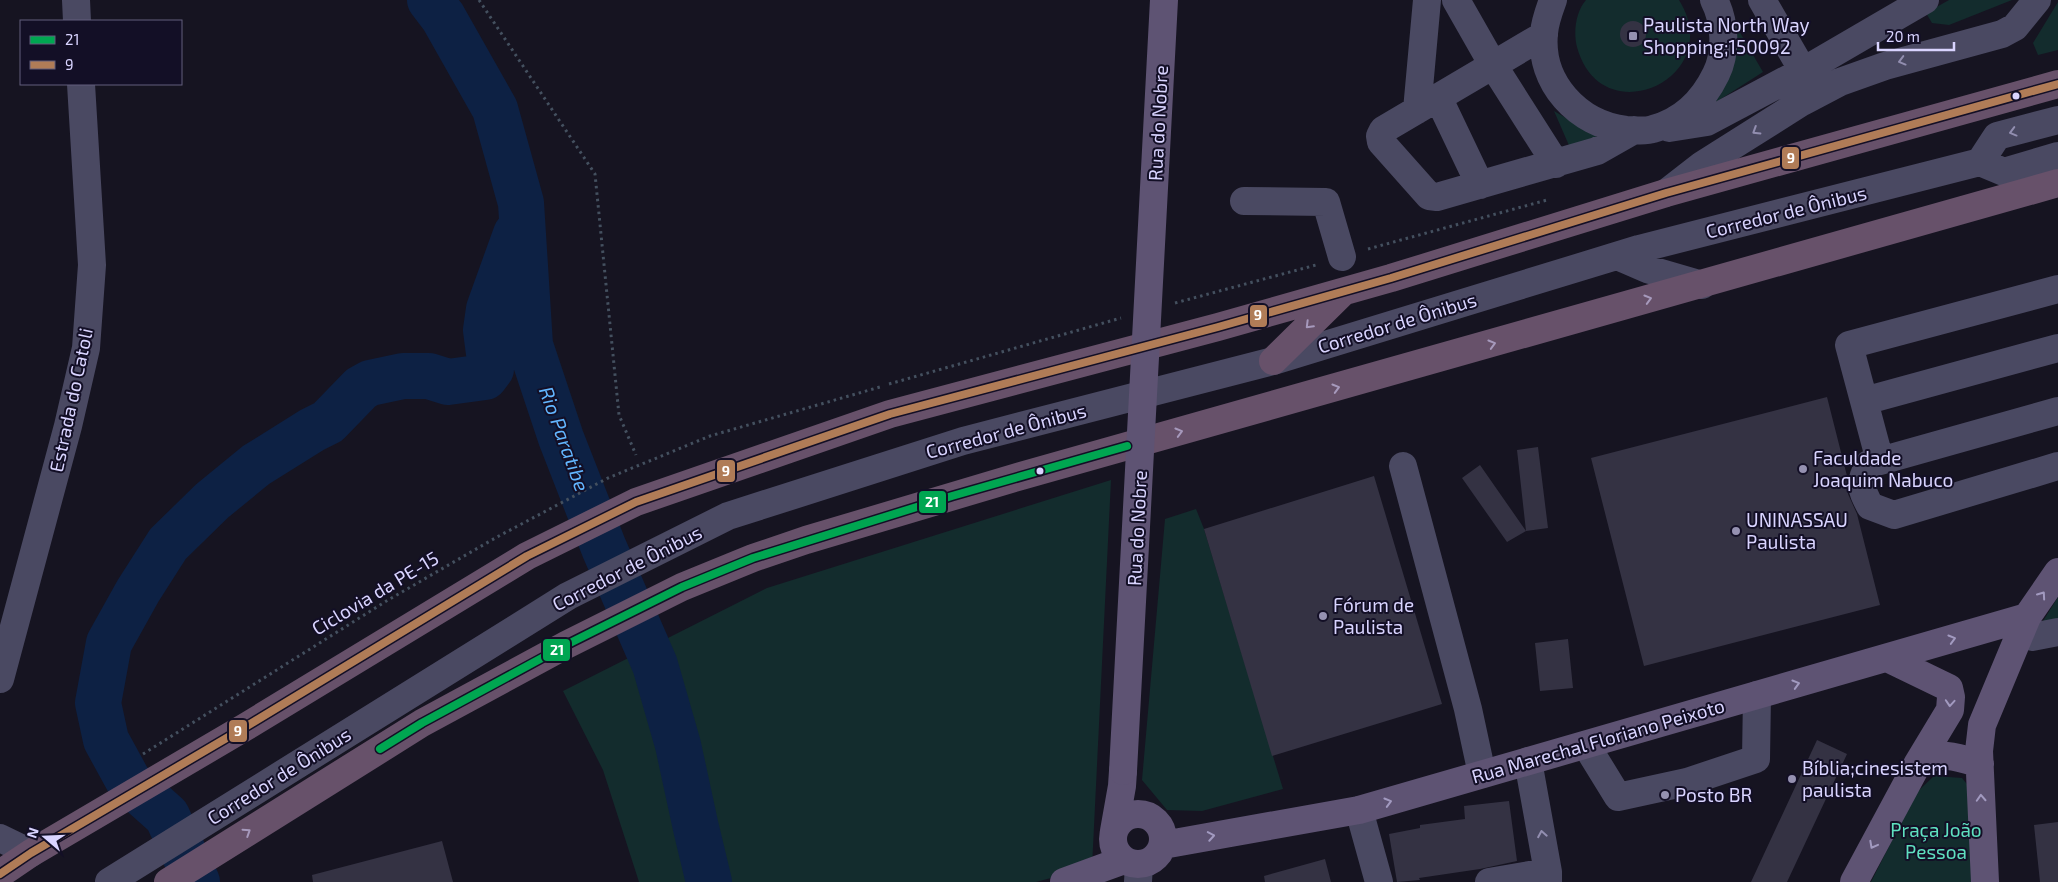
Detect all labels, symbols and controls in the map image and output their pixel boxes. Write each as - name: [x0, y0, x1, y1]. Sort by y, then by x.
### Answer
- place label: Paulista North Way Shopping;150092: [1643, 13, 1810, 58]
- legend: [20, 20, 182, 85]
- scale bar: [1878, 20, 1954, 52]
- text: 20 m: [1886, 27, 1920, 45]
- text: 21: [65, 30, 79, 48]
- marker: Paulista North Way Shopping;150092: [1627, 30, 1639, 42]
- text: 9: [65, 55, 74, 73]
- one-way arrow: [1898, 56, 1907, 66]
- street label: Rua do Nobre: [1143, 65, 1172, 181]
- unlabelled marker: [2011, 91, 2021, 101]
- one-way arrow: [1752, 124, 1761, 134]
- one-way arrow: [2008, 126, 2017, 137]
- line badge: 9: [1781, 146, 1800, 170]
- text: 9: [1787, 149, 1795, 166]
- street label: Corredor de Ônibus: [1703, 180, 1869, 243]
- street label: Corredor de Ônibus: [1315, 287, 1479, 358]
- one-way arrow: [1644, 295, 1652, 305]
- line badge: 9: [1249, 304, 1268, 328]
- text: 9: [1254, 306, 1262, 323]
- one-way arrow: [1306, 319, 1315, 328]
- street label: Estrada do Catoli: [44, 326, 97, 474]
- one-way arrow: [1487, 339, 1496, 349]
- water label: Rio Paratibe: [535, 383, 595, 495]
- one-way arrow: [1331, 383, 1339, 393]
- street label: Corredor de Ônibus: [923, 398, 1089, 463]
- one-way arrow: [1175, 427, 1183, 437]
- place label: Faculdade Joaquim Nabuco: [1813, 446, 1953, 491]
- line badge: 9: [716, 459, 736, 483]
- text: 9: [722, 462, 730, 479]
- marker: Faculdade Joaquim Nabuco: [1797, 463, 1809, 475]
- unlabelled marker: [1035, 466, 1045, 476]
- street label: Rua do Nobre: [1122, 470, 1151, 586]
- line badge: 21: [918, 490, 947, 514]
- text: 21: [925, 493, 939, 510]
- place label: UNINASSAU Paulista: [1746, 508, 1848, 553]
- street label: Corredor de Ônibus: [548, 520, 706, 615]
- marker: UNINASSAU Paulista: [1730, 525, 1742, 537]
- street label: Ciclovia da PE-15: [307, 546, 442, 639]
- one-way arrow: [2036, 591, 2045, 600]
- place label: Fórum de Paulista: [1333, 593, 1414, 638]
- marker: Fórum de Paulista: [1317, 610, 1329, 622]
- one-way arrow: [1948, 634, 1956, 644]
- line badge: 21: [542, 638, 571, 662]
- text: 21: [550, 641, 564, 658]
- one-way arrow: [1792, 679, 1800, 690]
- street label: Rua Marechal Floriano Peixoto: [1469, 693, 1727, 788]
- one-way arrow: [1944, 699, 1955, 707]
- line badge: 9: [228, 719, 248, 743]
- street label: Corredor de Ônibus: [203, 722, 355, 829]
- text: 9: [234, 722, 242, 739]
- place label: Bíblia;cinesistem paulista: [1802, 756, 1948, 801]
- marker: Bíblia;cinesistem paulista: [1786, 773, 1798, 785]
- place label: Posto BR: [1675, 783, 1752, 806]
- marker: Posto BR: [1659, 789, 1671, 801]
- one-way arrow: [1976, 794, 1987, 802]
- one-way arrow: [1383, 797, 1391, 807]
- north arrow: [20, 812, 70, 862]
- park label: Praça João Pessoa: [1890, 818, 1982, 863]
- text: N: [23, 825, 42, 840]
- one-way arrow: [241, 829, 251, 838]
- one-way arrow: [1537, 829, 1547, 838]
- one-way arrow: [1207, 832, 1216, 842]
- one-way arrow: [1869, 840, 1879, 849]

